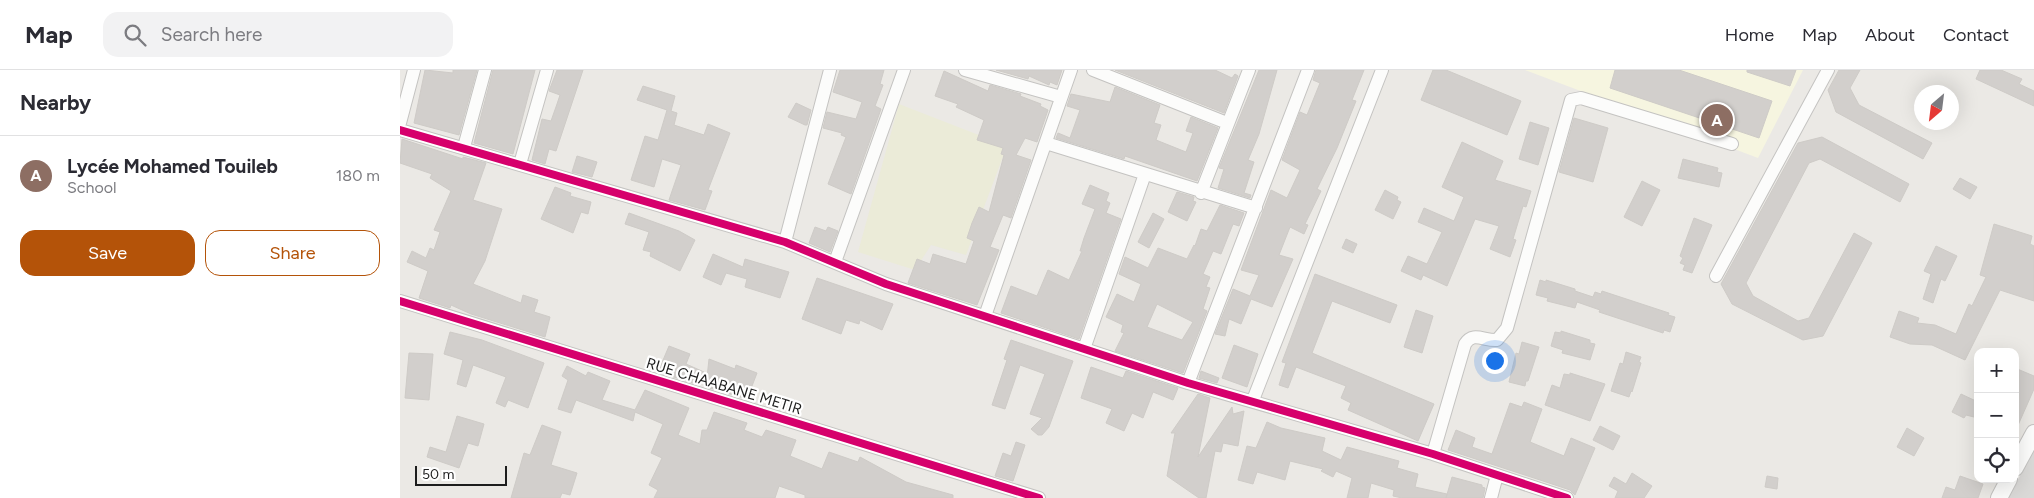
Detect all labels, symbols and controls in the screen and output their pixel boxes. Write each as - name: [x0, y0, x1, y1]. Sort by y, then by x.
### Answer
- search box: [103, 12, 453, 57]
- text: Map: [25, 20, 73, 49]
- icon: search: [121, 21, 149, 49]
- text: Search here: [161, 23, 262, 46]
- text: Home: [1725, 24, 1774, 46]
- text: Map: [1802, 24, 1837, 46]
- text: About: [1865, 24, 1915, 46]
- text: Contact: [1943, 24, 2009, 46]
- north arrow: [1914, 85, 1959, 130]
- text: Nearby: [20, 90, 91, 115]
- pin: A: [1701, 101, 1733, 139]
- text: Lycée Mohamed Touileb: [67, 155, 278, 178]
- text: A: [30, 166, 42, 185]
- text: 180 m: [336, 166, 380, 185]
- text: School: [67, 178, 117, 197]
- button: Save: [20, 230, 195, 276]
- button: Share: [205, 230, 380, 276]
- your location: [1482, 348, 1508, 374]
- map controls: [1974, 348, 2019, 483]
- button: +: [1974, 348, 2019, 393]
- street label: RUE CHAABANE METIR: [644, 354, 804, 418]
- button: −: [1974, 393, 2019, 438]
- button: locate: [1974, 438, 2019, 483]
- scale bar: [415, 463, 508, 486]
- text: 50 m: [422, 466, 454, 483]

